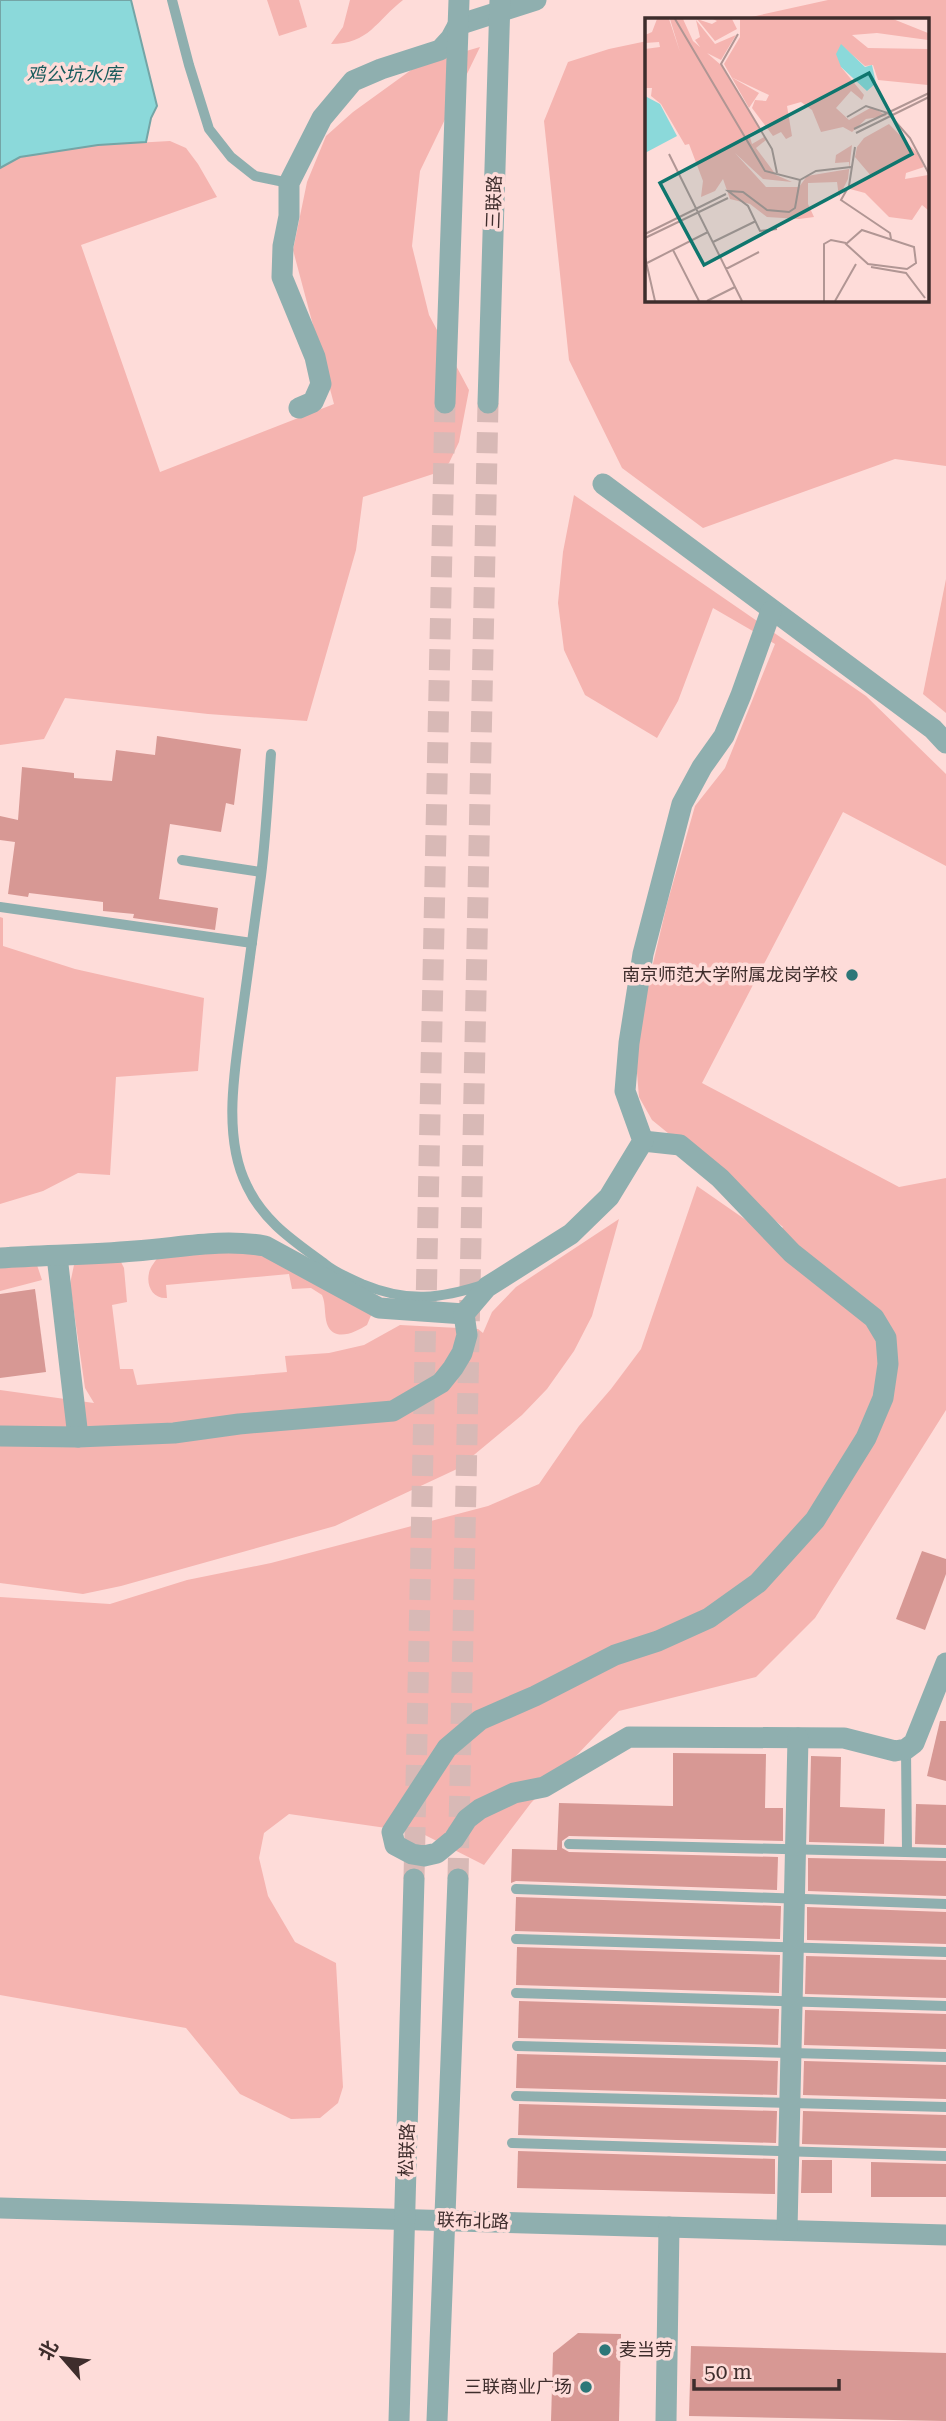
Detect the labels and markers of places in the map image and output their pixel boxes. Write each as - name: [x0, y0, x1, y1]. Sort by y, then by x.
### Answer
- place label: 南京师范大学附属龙岗学校: [622, 964, 838, 985]
- marker: 南京师范大学附属龙岗学校: [844, 967, 860, 983]
- place label: 麦当劳: [619, 2339, 673, 2360]
- marker: 麦当劳: [597, 2342, 613, 2358]
- place label: 三联商业广场: [464, 2376, 572, 2397]
- marker: 三联商业广场: [578, 2379, 594, 2395]

